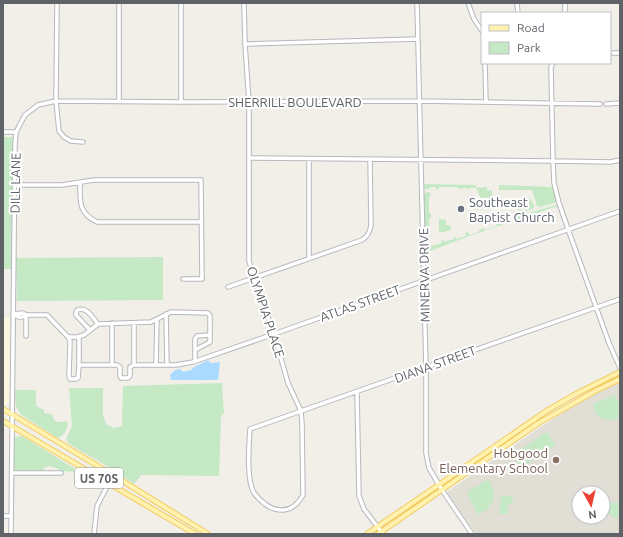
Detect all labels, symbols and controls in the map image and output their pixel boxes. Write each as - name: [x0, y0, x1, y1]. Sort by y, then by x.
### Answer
- legend: [481, 12, 611, 64]
- text: Road: [517, 21, 545, 34]
- text: Park: [517, 41, 541, 54]
- street label: SHERRILL BOULEVARD: [228, 95, 362, 109]
- street label: DILL LANE: [7, 153, 23, 213]
- place label: Southeast Baptist Church: [469, 195, 555, 224]
- marker: Southeast Baptist Church: [456, 204, 466, 214]
- street label: MINERVA DRIVE: [416, 228, 432, 322]
- street label: OLYMPIA PLACE: [245, 265, 287, 359]
- street label: ATLAS STREET: [318, 282, 402, 324]
- street label: DIANA STREET: [392, 343, 478, 385]
- place label: Hobgood Elementary School: [439, 446, 549, 475]
- marker: Hobgood Elementary School: [551, 455, 561, 465]
- road number: US 70S: [75, 468, 123, 488]
- north arrow: [571, 485, 611, 525]
- text: N: [587, 508, 597, 521]

